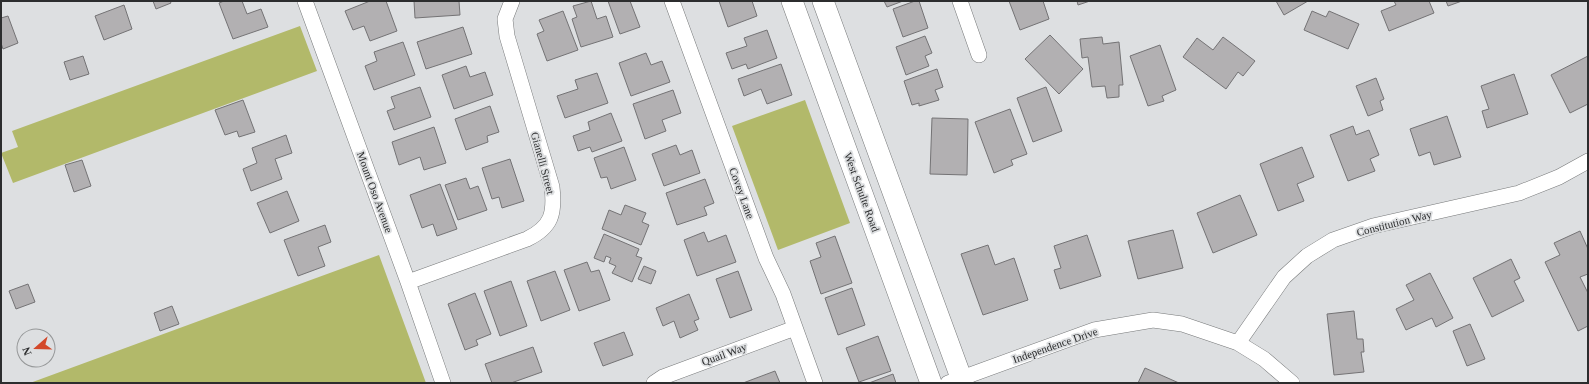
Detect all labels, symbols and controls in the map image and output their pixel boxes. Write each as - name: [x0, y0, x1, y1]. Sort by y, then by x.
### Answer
- street label: Gianelli Street: [529, 131, 557, 195]
- street label: Mount Oso Avenue: [355, 150, 395, 234]
- street label: West Schulte Road: [842, 151, 882, 234]
- street label: Covey Lane: [727, 166, 757, 220]
- street label: Constitution Way: [1355, 208, 1433, 238]
- street label: Independence Drive: [1011, 325, 1099, 365]
- north arrow: [16, 328, 56, 368]
- street label: Quail Way: [700, 340, 749, 368]
- text: N: [20, 346, 34, 357]

